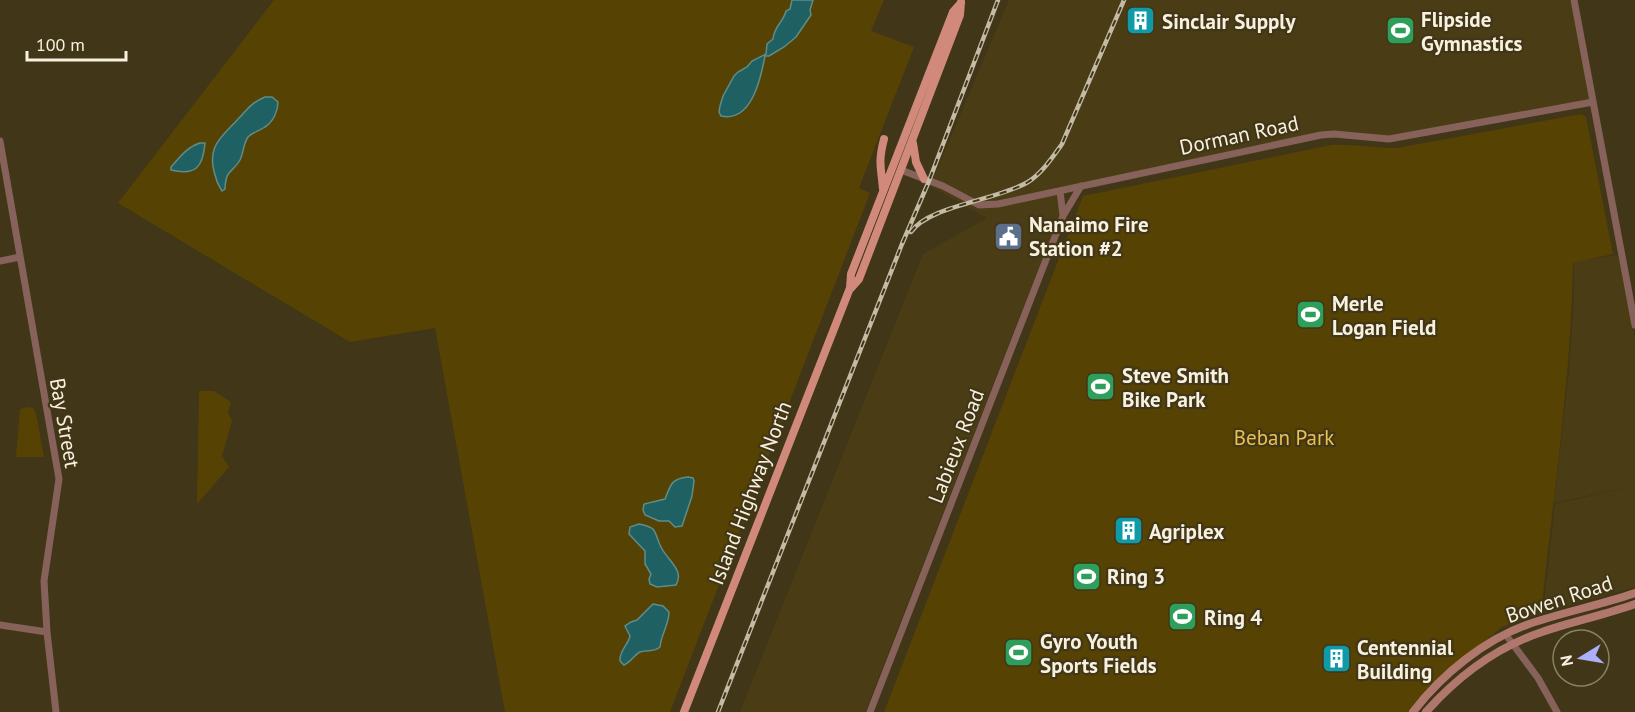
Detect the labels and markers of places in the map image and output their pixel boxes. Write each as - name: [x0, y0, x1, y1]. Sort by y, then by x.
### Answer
- building icon: Sinclair Supply: [1125, 5, 1157, 37]
- place label: Flipside Gymnastics: [1421, 6, 1523, 57]
- place label: Sinclair Supply: [1162, 8, 1297, 35]
- sports icon: Flipside Gymnastics: [1384, 15, 1416, 47]
- place label: Nanaimo Fire Station #2: [1029, 211, 1149, 262]
- public building icon: Nanaimo Fire Station #2: [992, 220, 1024, 252]
- place label: Merle Logan Field: [1332, 290, 1436, 341]
- sports icon: Merle Logan Field: [1295, 299, 1327, 331]
- place label: Steve Smith Bike Park: [1122, 362, 1229, 413]
- sports icon: Steve Smith Bike Park: [1085, 371, 1117, 403]
- building icon: Agriplex: [1112, 515, 1144, 547]
- place label: Agriplex: [1149, 518, 1224, 545]
- sports icon: Ring 3: [1070, 560, 1102, 592]
- place label: Ring 3: [1107, 563, 1165, 590]
- sports icon: Ring 4: [1167, 601, 1199, 633]
- place label: Ring 4: [1204, 604, 1262, 631]
- place label: Gyro Youth Sports Fields: [1040, 628, 1157, 679]
- place label: Centennial Building: [1357, 634, 1454, 685]
- sports icon: Gyro Youth Sports Fields: [1003, 637, 1035, 669]
- building icon: Centennial Building: [1320, 643, 1352, 675]

